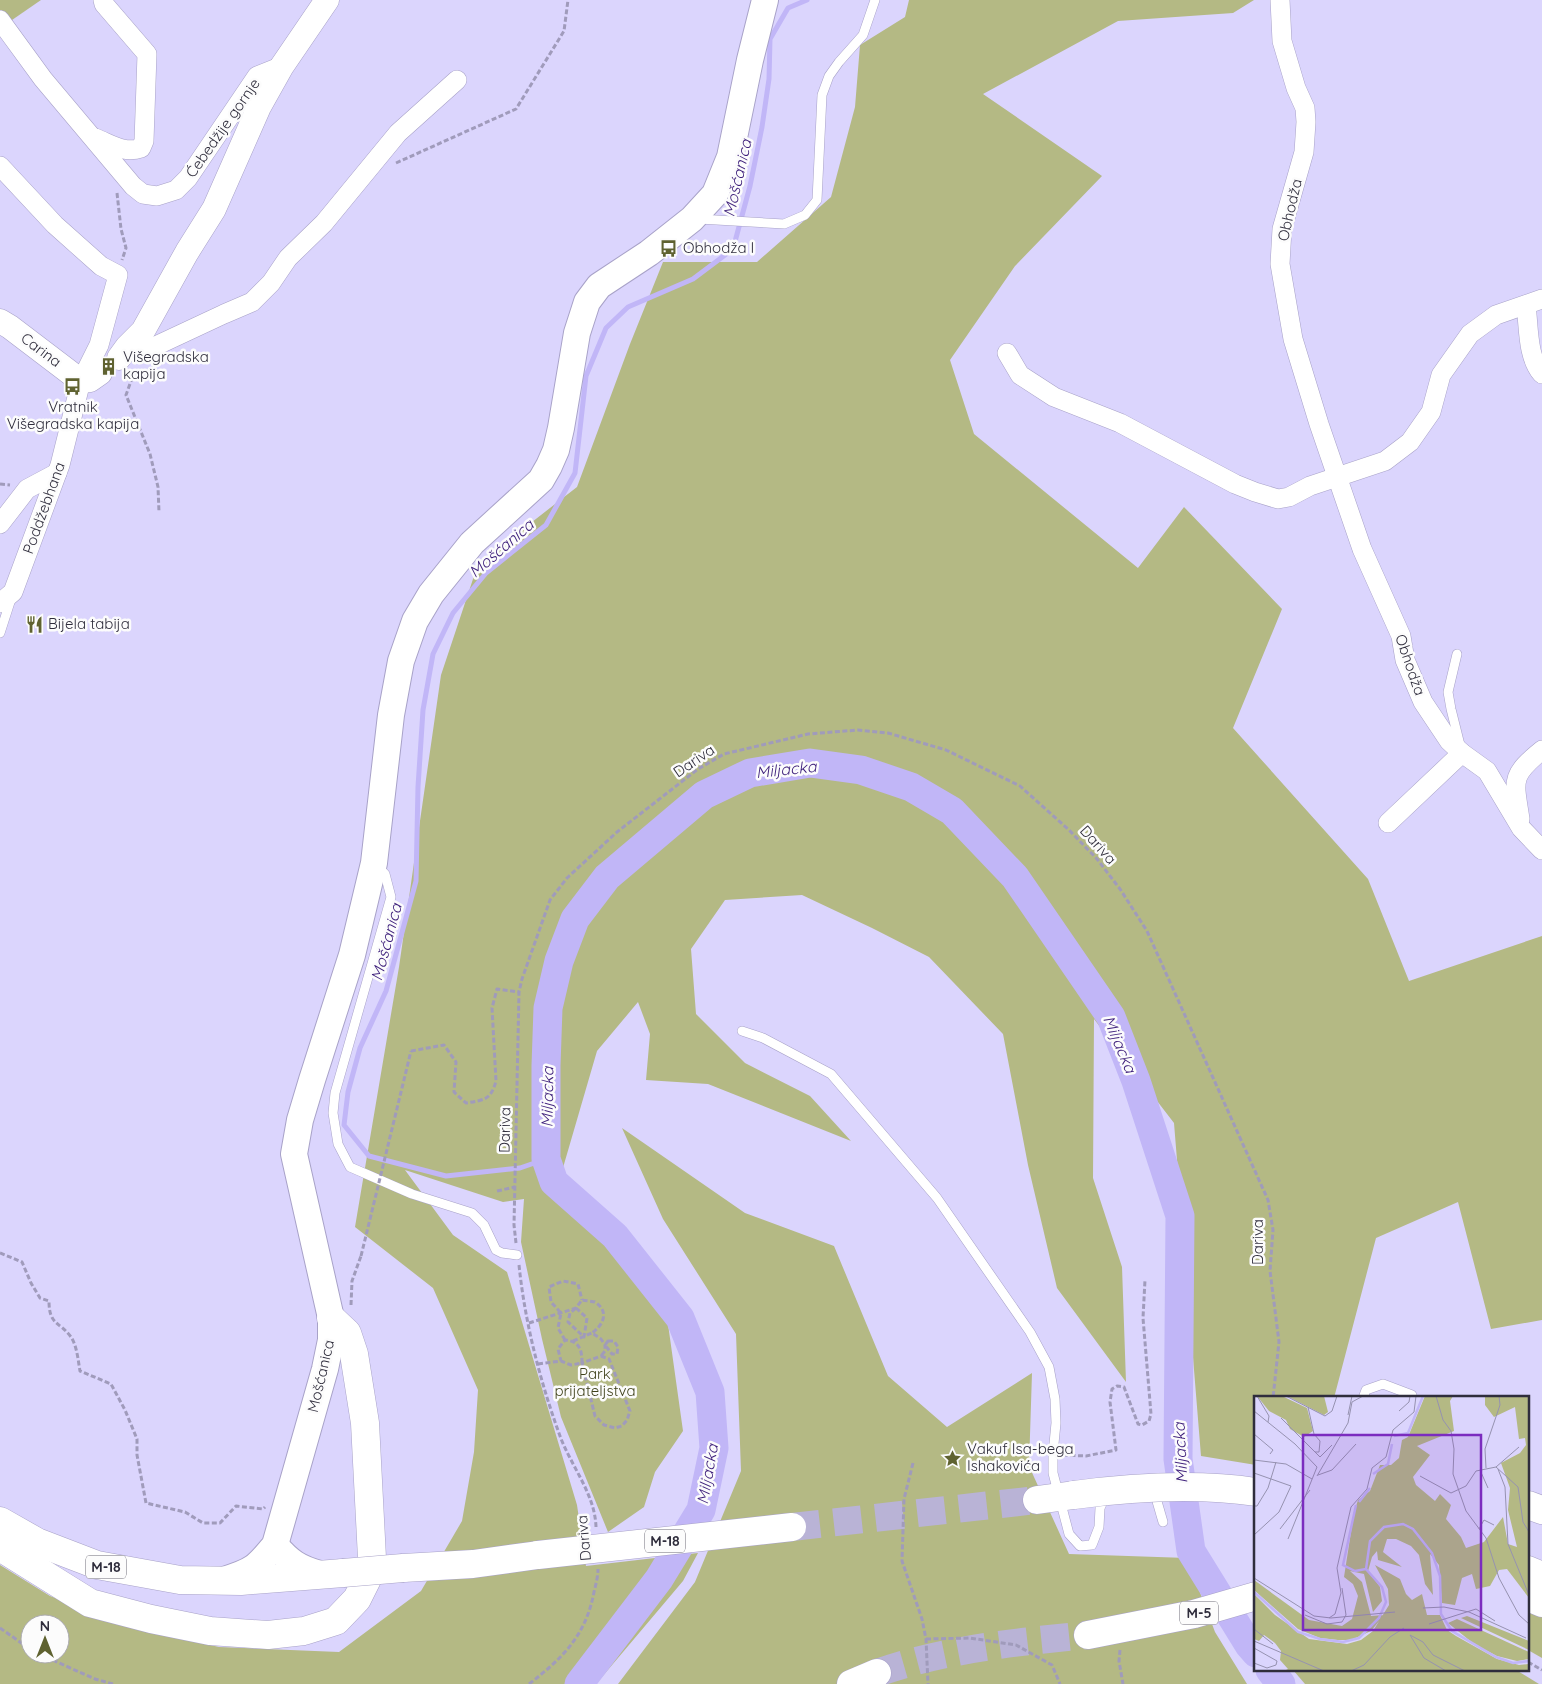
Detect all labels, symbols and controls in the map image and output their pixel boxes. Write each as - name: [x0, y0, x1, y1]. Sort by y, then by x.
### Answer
- street label: Ćebedžije gornje: [181, 74, 264, 181]
- water label: Mošćanica: [718, 136, 756, 219]
- street label: Obhodža: [1273, 177, 1306, 243]
- bus stop icon: Obhodža I: [659, 238, 679, 258]
- place label: Obhodža I: [683, 238, 754, 257]
- street label: Carina: [17, 328, 65, 371]
- place label: Višegradska kapija: [123, 347, 209, 383]
- building icon: Višegradska kapija: [99, 356, 119, 376]
- bus stop icon: Vratnik Višegradska kapija: [63, 376, 83, 396]
- place label: Vratnik Višegradska kapija: [7, 397, 139, 433]
- street label: Poddžebhana: [18, 459, 69, 556]
- water label: Mošćanica: [465, 514, 538, 581]
- restaurant icon: Bijela tabija: [24, 614, 44, 634]
- place label: Bijela tabija: [48, 614, 130, 633]
- street label: Obhodža: [1391, 632, 1430, 698]
- street label: Dariva: [669, 740, 718, 781]
- water label: Miljacka: [755, 756, 818, 782]
- street label: Dariva: [1076, 821, 1121, 868]
- water label: Mošćanica: [366, 900, 406, 983]
- water label: Miljacka: [1099, 1012, 1142, 1077]
- water label: Miljacka: [536, 1065, 558, 1127]
- street label: Dariva: [495, 1107, 514, 1153]
- street label: Dariva: [1248, 1219, 1267, 1265]
- street label: Mošćanica: [303, 1338, 338, 1414]
- park label: Park prijateljstva: [554, 1364, 636, 1400]
- inset map: [1254, 1396, 1530, 1672]
- water label: Miljacka: [1168, 1421, 1192, 1484]
- place label: Vakuf Isa-bega Ishakovića: [967, 1439, 1074, 1475]
- water label: Miljacka: [692, 1441, 722, 1506]
- place icon: Vakuf Isa-bega Ishakovića: [943, 1448, 963, 1468]
- street label: Dariva: [572, 1514, 595, 1562]
- road number: M-18: [645, 1530, 685, 1552]
- road number: M-18: [86, 1555, 126, 1578]
- road number: M-5: [1180, 1602, 1218, 1625]
- north arrow: [20, 1614, 70, 1664]
- text: N: [40, 1617, 50, 1635]

